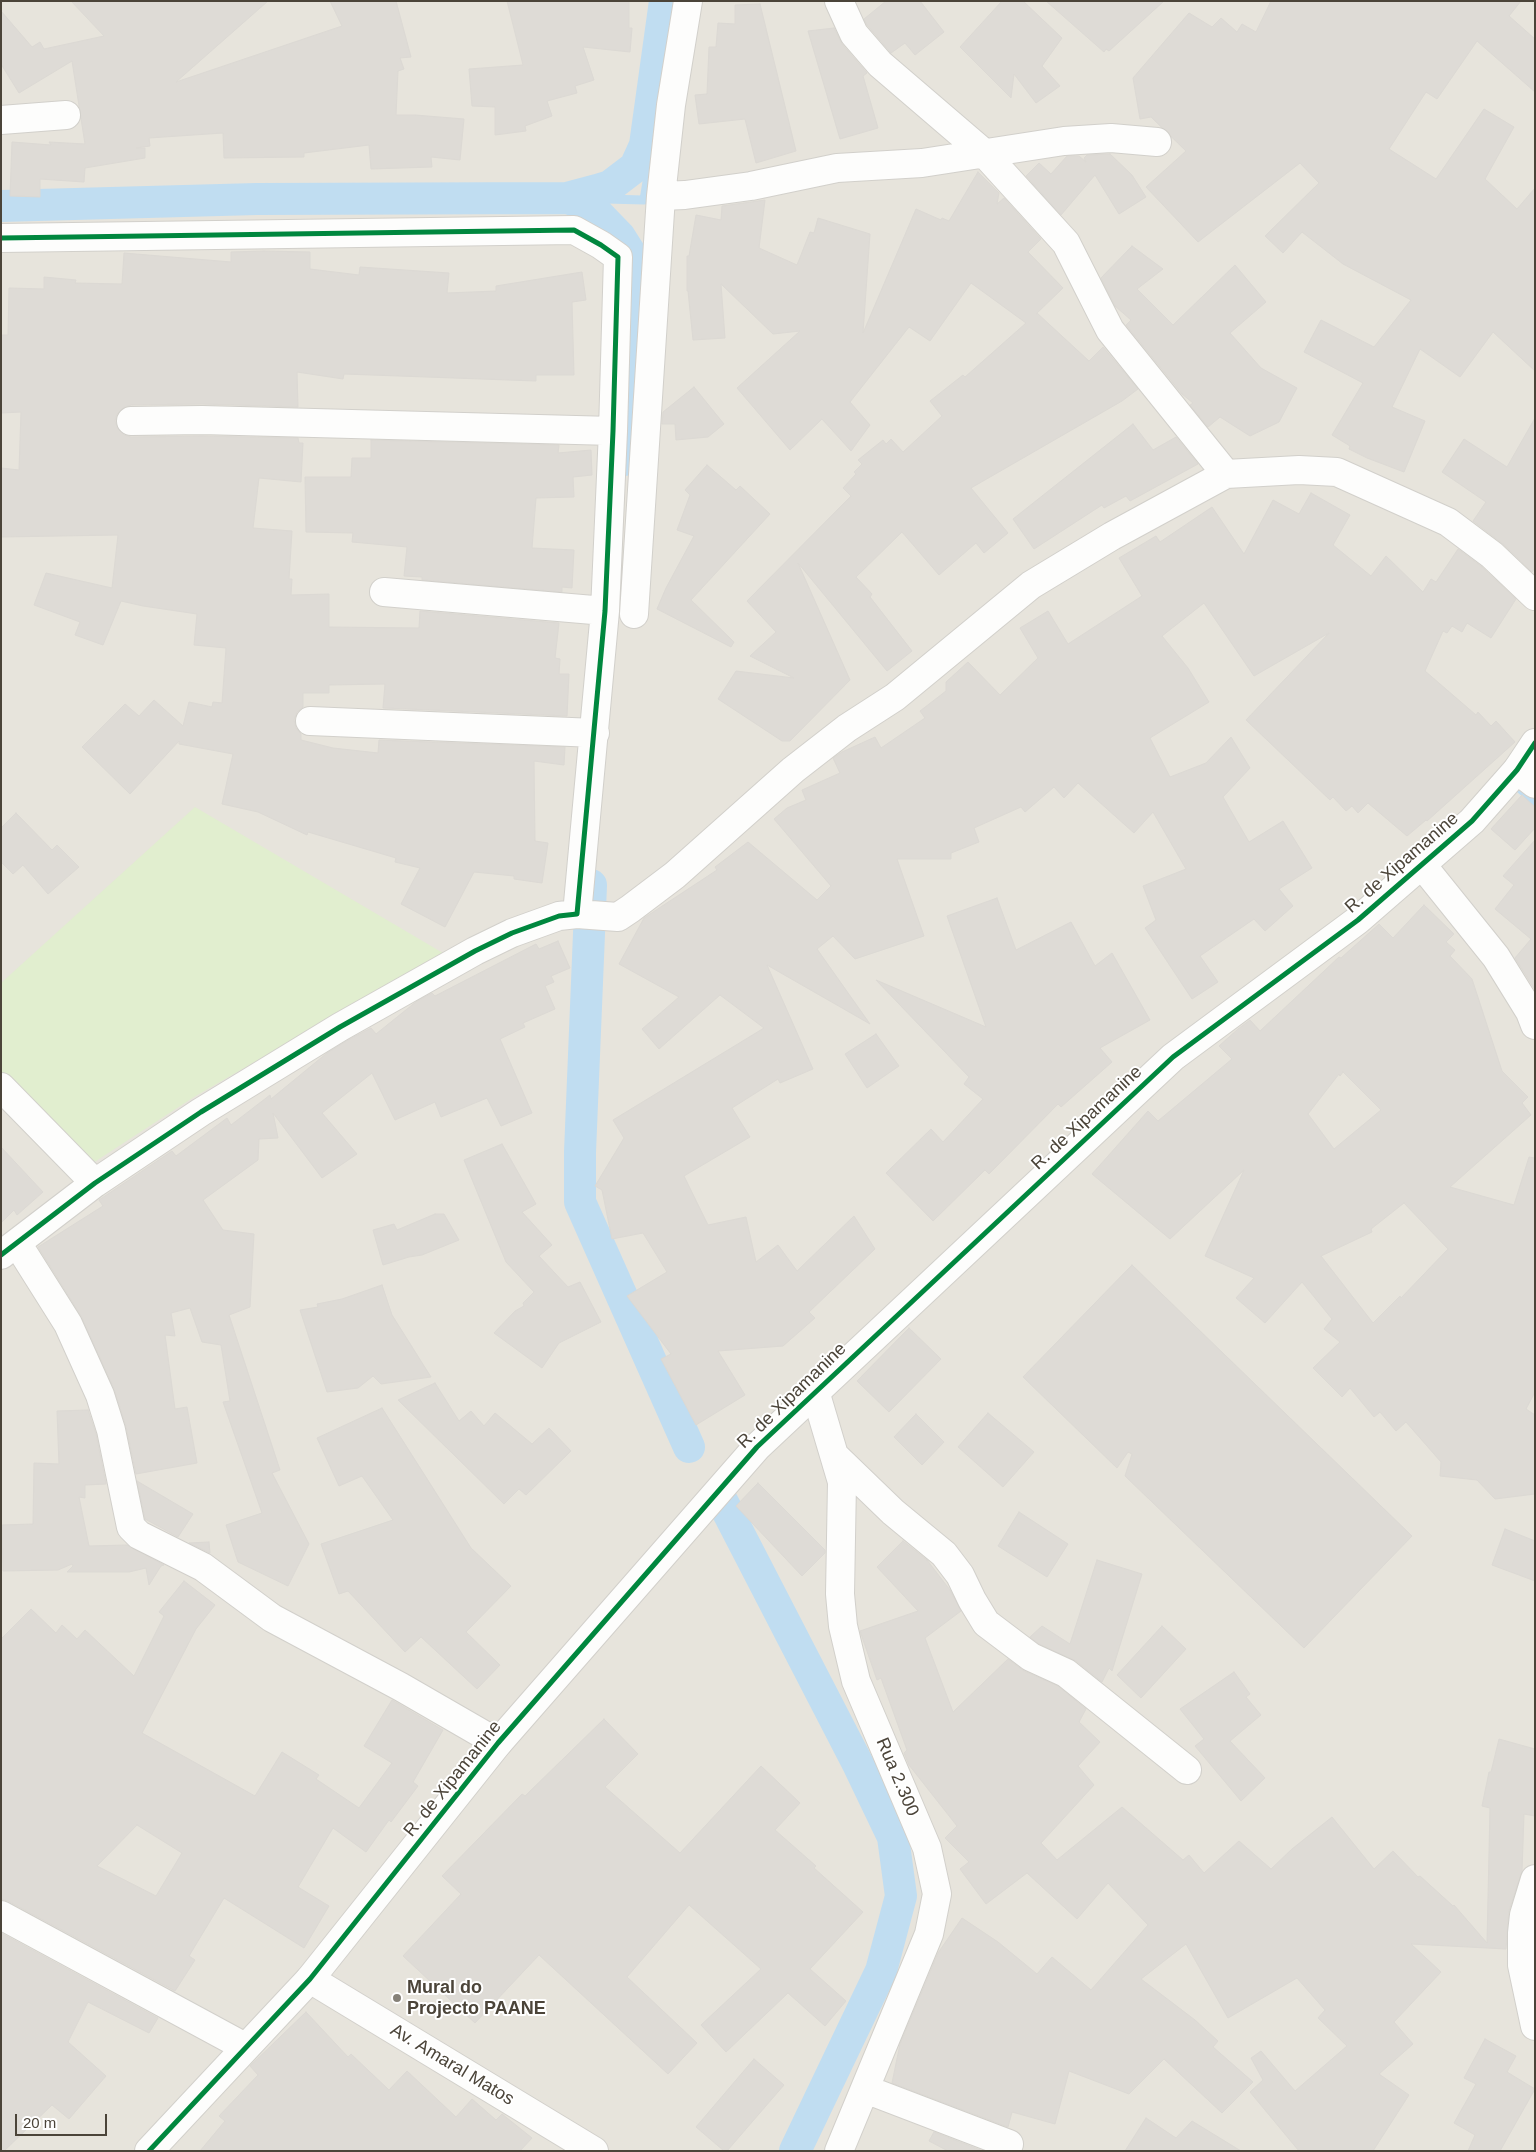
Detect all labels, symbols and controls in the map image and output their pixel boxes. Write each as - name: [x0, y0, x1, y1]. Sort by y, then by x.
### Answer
- street label: R. de Xipamanine: [1341, 808, 1463, 918]
- street label: R. de Xipamanine: [1027, 1061, 1147, 1175]
- street label: R. de Xipamanine: [733, 1339, 851, 1453]
- street label: R. de Xipamanine: [400, 1717, 506, 1841]
- street label: Rua 2.300: [871, 1735, 923, 1819]
- place label: Mural do Projecto PAANE: [407, 1977, 546, 2020]
- marker: Mural do Projecto PAANE: [391, 1992, 403, 2004]
- street label: Av. Amaral Matos: [386, 2020, 518, 2110]
- scale bar: [18, 2104, 110, 2136]
- text: 20 m: [23, 2114, 56, 2131]

